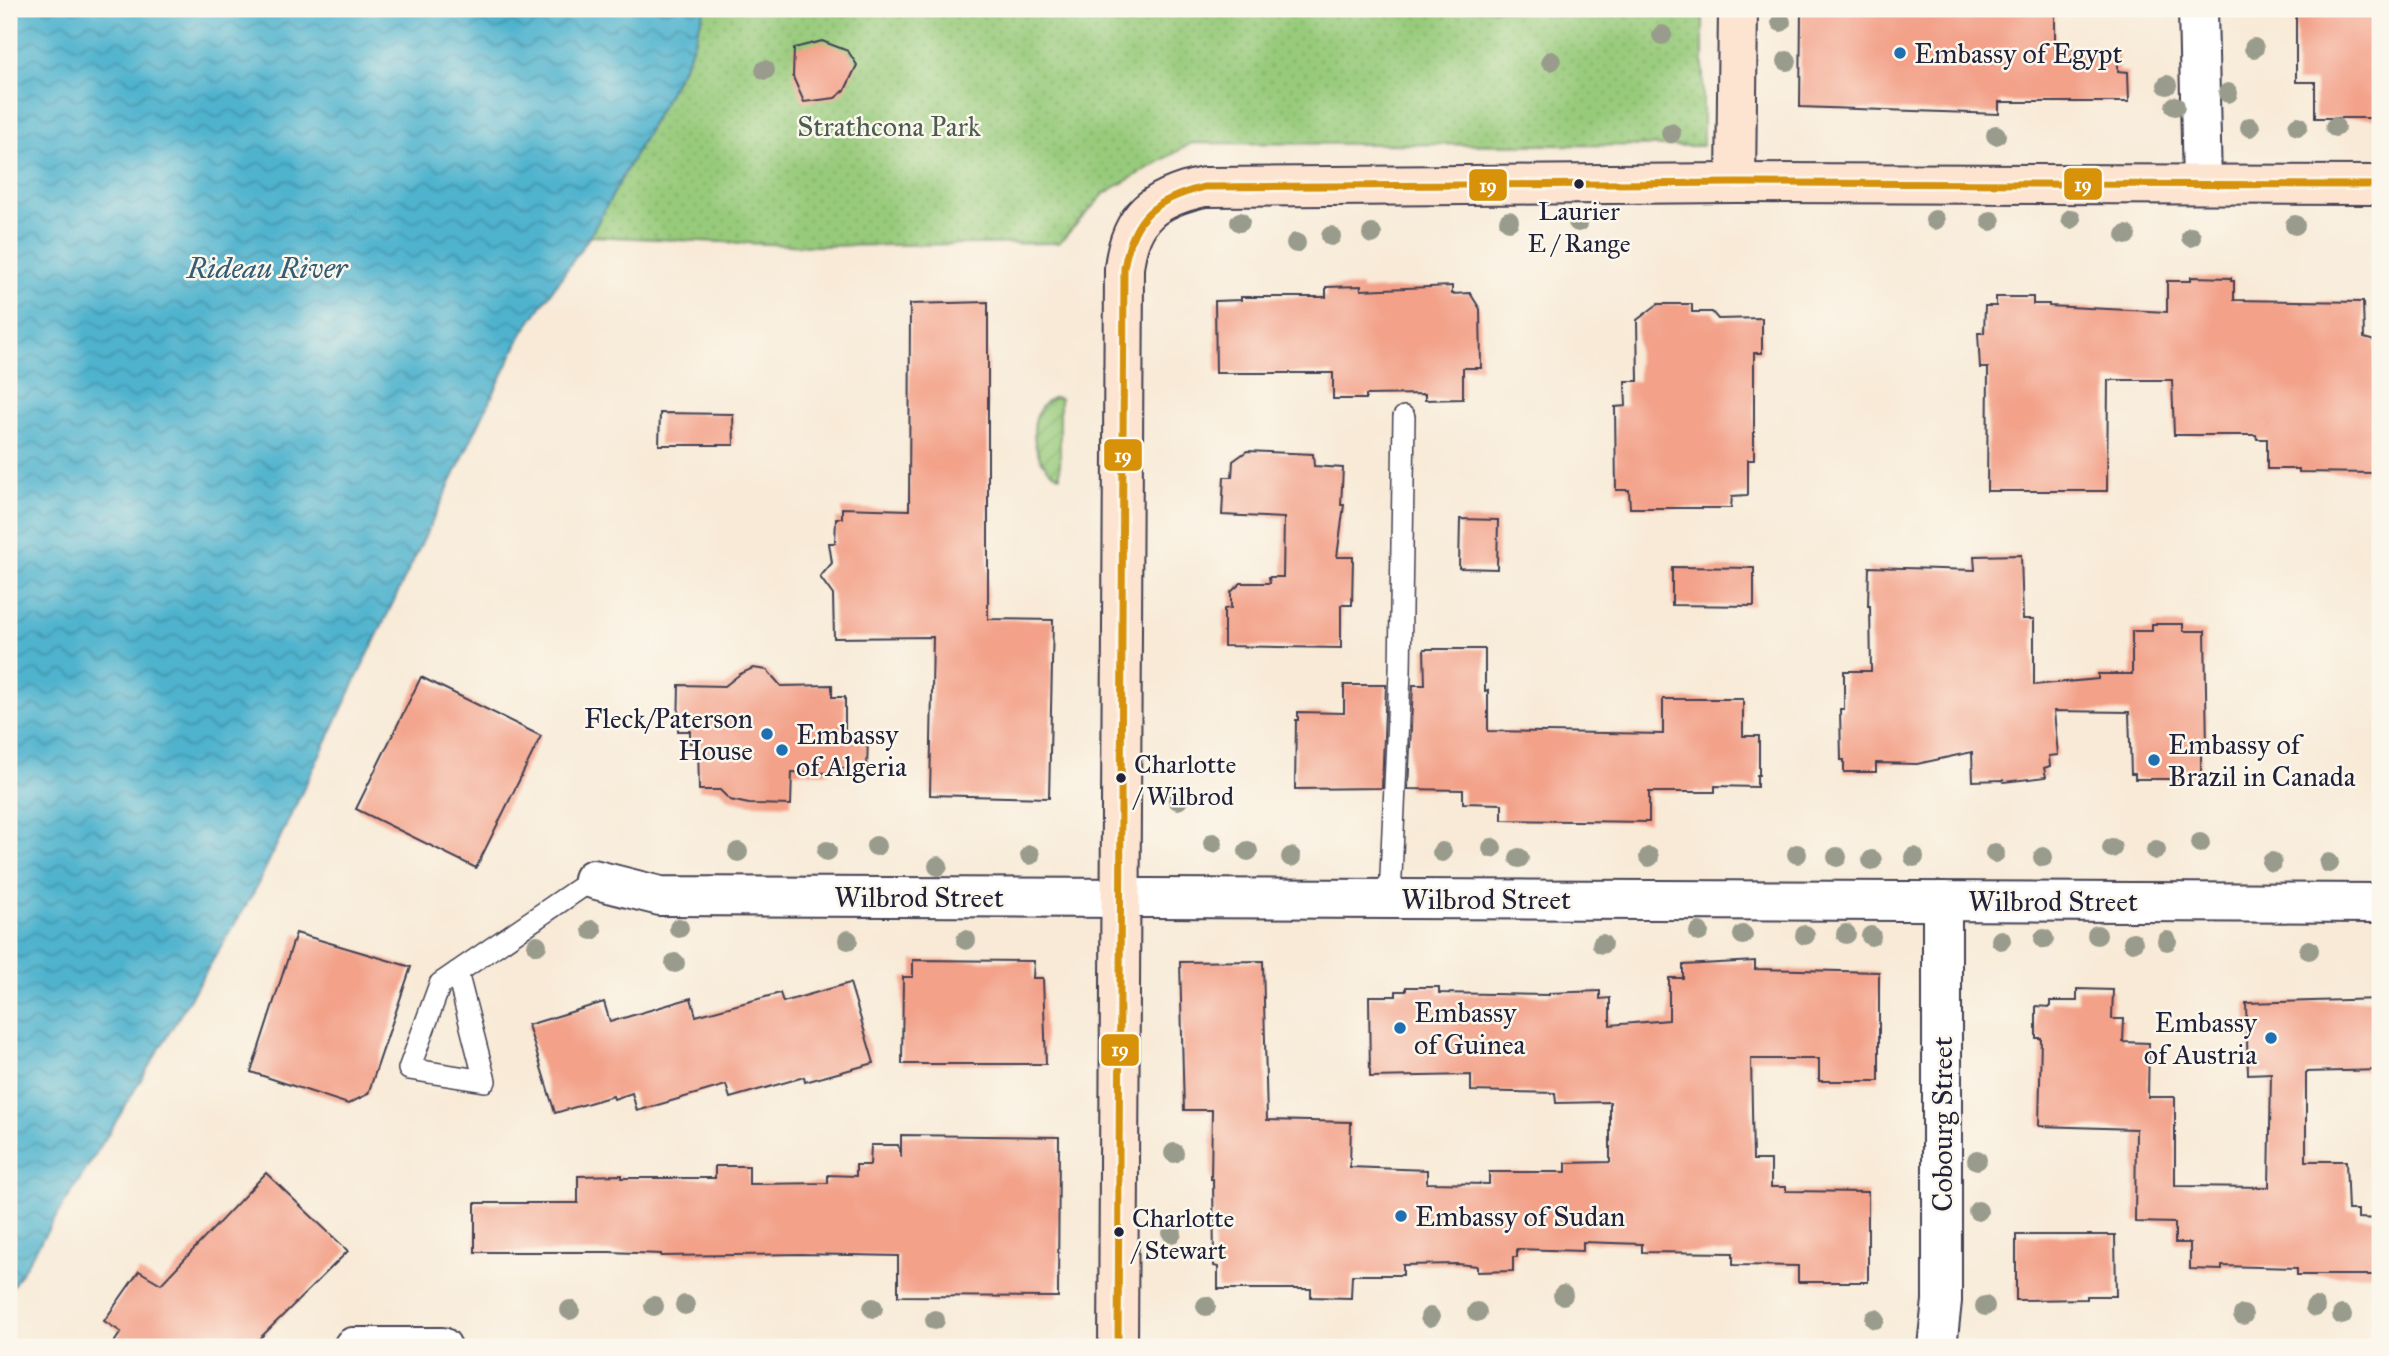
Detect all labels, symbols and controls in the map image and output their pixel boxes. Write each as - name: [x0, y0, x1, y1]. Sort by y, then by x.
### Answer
- place label: Embassy of Egypt: [1914, 36, 2122, 71]
- marker: Embassy of Egypt: [1892, 45, 1908, 61]
- park label: Strathcona Park: [797, 109, 981, 144]
- line badge: 19: [2063, 167, 2103, 201]
- line badge: 19: [1468, 168, 1508, 202]
- text: 19: [2074, 173, 2092, 197]
- text: 19: [1479, 174, 1497, 198]
- marker: Laurier E / Range: [1572, 177, 1586, 191]
- place label: Laurier E / Range: [1527, 195, 1631, 259]
- water label: Rideau River: [186, 250, 349, 286]
- line badge: 19: [1103, 438, 1143, 472]
- text: 19: [1114, 444, 1132, 468]
- place label: Fleck/Paterson House: [584, 701, 753, 768]
- place label: Embassy of Algeria: [796, 717, 907, 784]
- marker: Fleck/Paterson House: [759, 726, 775, 742]
- place label: Embassy of Brazil in Canada: [2168, 727, 2356, 794]
- marker: Embassy of Algeria: [774, 742, 790, 758]
- place label: Charlotte / Wilbrod: [1132, 748, 1236, 812]
- marker: Embassy of Brazil in Canada: [2146, 752, 2162, 768]
- marker: Charlotte / Wilbrod: [1114, 771, 1128, 785]
- street label: Wilbrod Street: [834, 880, 1004, 915]
- street label: Wilbrod Street: [1401, 882, 1571, 917]
- street label: Wilbrod Street: [1968, 884, 2138, 919]
- place label: Embassy of Guinea: [1414, 995, 1526, 1062]
- place label: Embassy of Austria: [2144, 1005, 2258, 1072]
- marker: Embassy of Guinea: [1392, 1020, 1408, 1036]
- marker: Embassy of Austria: [2263, 1030, 2279, 1046]
- line badge: 19: [1100, 1033, 1140, 1067]
- street label: Cobourg Street: [1925, 1036, 1960, 1212]
- text: 19: [1111, 1038, 1129, 1062]
- place label: Embassy of Sudan: [1415, 1199, 1625, 1234]
- place label: Charlotte / Stewart: [1130, 1202, 1234, 1266]
- marker: Embassy of Sudan: [1393, 1208, 1409, 1224]
- marker: Charlotte / Stewart: [1112, 1225, 1126, 1239]

